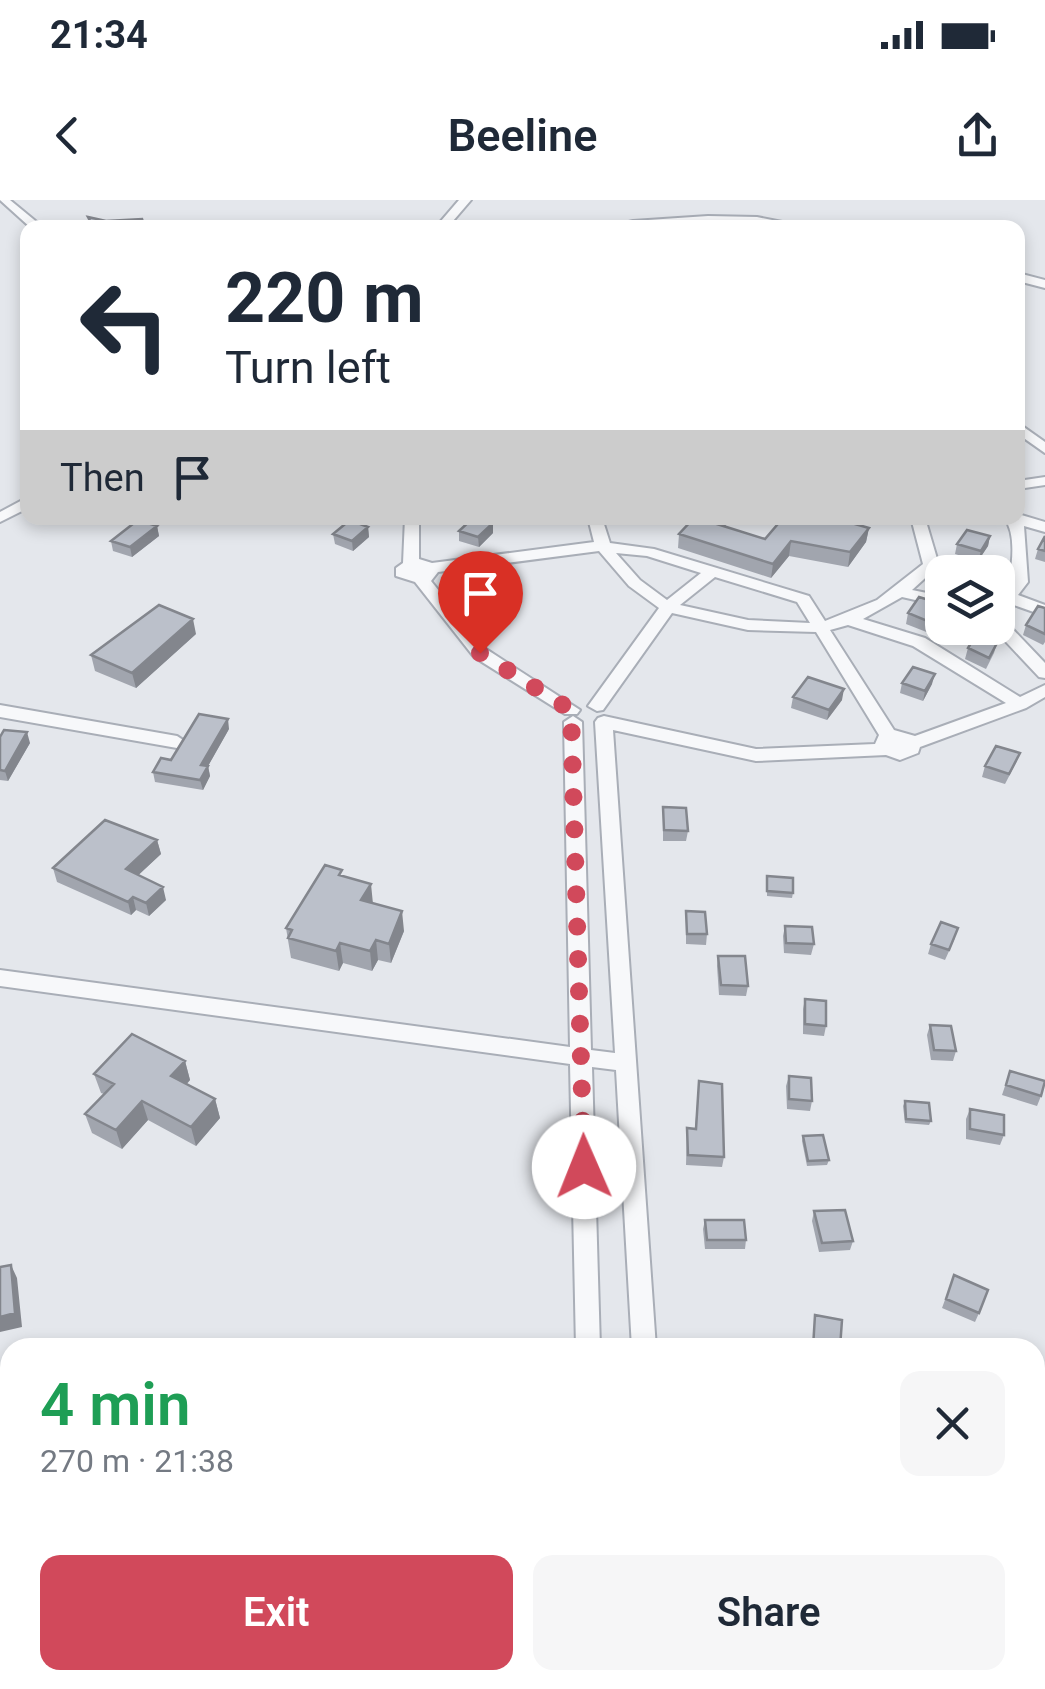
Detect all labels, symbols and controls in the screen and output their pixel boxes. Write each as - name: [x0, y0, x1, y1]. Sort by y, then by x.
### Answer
- text: 21:34: [50, 13, 148, 57]
- icon: back: [40, 108, 95, 163]
- icon: share: [950, 108, 1005, 163]
- text: Beeline: [448, 109, 597, 162]
- text: 220 m: [225, 257, 424, 339]
- icon: left: [60, 260, 190, 390]
- text: Turn left: [225, 341, 391, 394]
- icon: arrive: [165, 450, 220, 505]
- text: Then: [60, 456, 145, 500]
- pin: [438, 551, 523, 654]
- map controls: [925, 555, 1015, 645]
- button: layers: [925, 555, 1015, 645]
- icon: arrive: [453, 566, 508, 621]
- position arrow: [532, 1115, 636, 1219]
- text: 4 min: [40, 1369, 190, 1440]
- button: close: [900, 1371, 1005, 1476]
- text: 270 m · 21:38: [40, 1442, 234, 1480]
- button: Exit: [40, 1555, 513, 1670]
- button: Share: [533, 1555, 1005, 1670]

